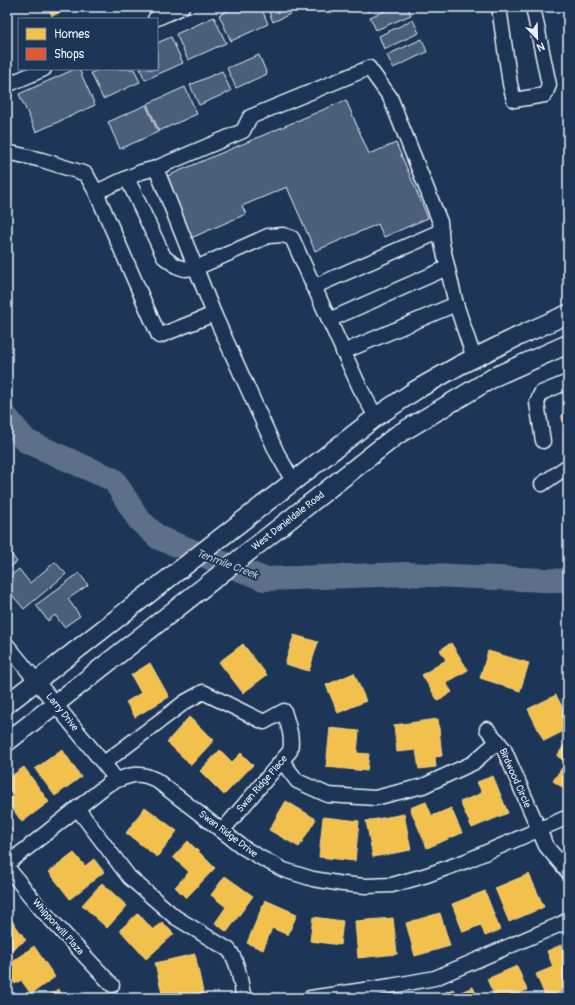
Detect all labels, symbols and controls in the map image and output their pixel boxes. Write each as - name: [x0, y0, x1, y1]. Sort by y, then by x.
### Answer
- legend: [18, 18, 158, 70]
- north arrow: [517, 18, 557, 58]
- text: Homes: [54, 27, 90, 42]
- text: N: [534, 39, 547, 54]
- text: Shops: [54, 47, 85, 62]
- street label: West Danieldale Road: [249, 489, 327, 553]
- water label: Tenmile Creek: [194, 546, 261, 582]
- street label: Larry Drive: [43, 691, 81, 733]
- street label: Birdwood Circle: [496, 746, 534, 810]
- street label: Swan Ridge Place: [234, 753, 290, 815]
- street label: Swan Ridge Drive: [196, 808, 260, 860]
- street label: Whipporwill Plaza: [30, 896, 87, 958]

